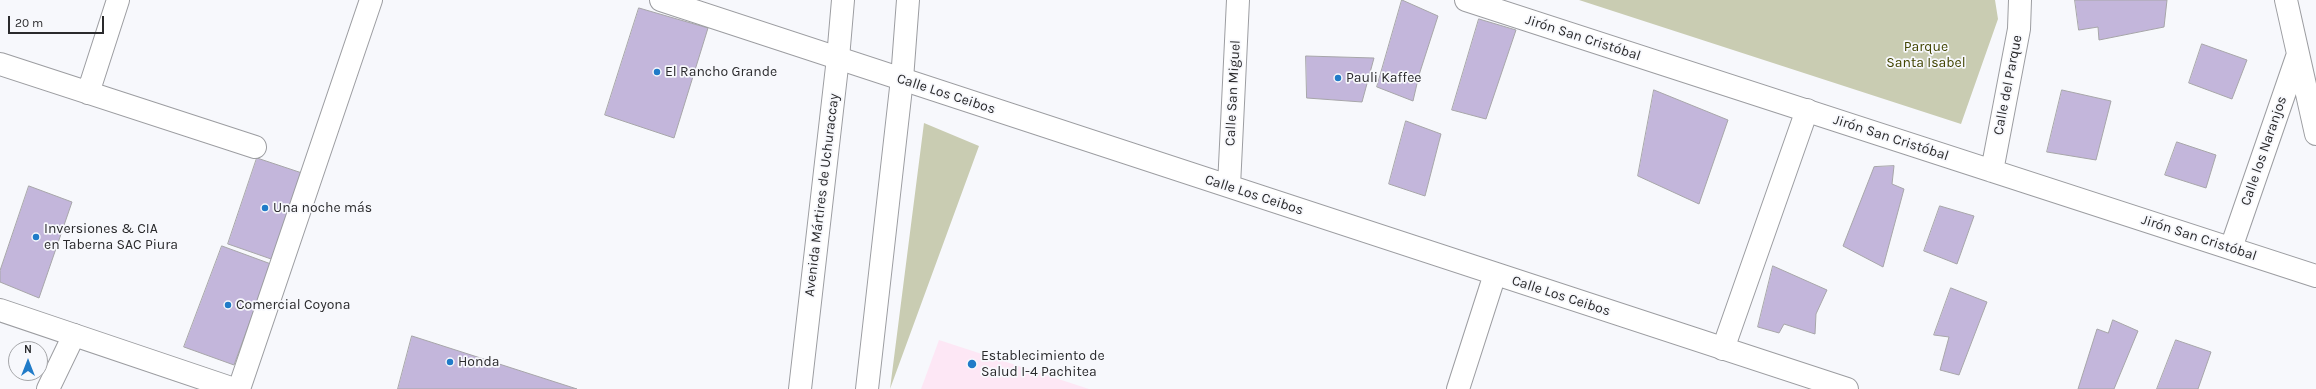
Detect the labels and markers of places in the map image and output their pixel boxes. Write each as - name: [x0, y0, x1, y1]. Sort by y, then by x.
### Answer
- place label: El Rancho Grande: [665, 64, 777, 80]
- marker: El Rancho Grande: [652, 67, 662, 77]
- place label: Pauli Kaffee: [1346, 70, 1422, 86]
- marker: Pauli Kaffee: [1333, 73, 1343, 83]
- place label: Una noche más: [273, 200, 372, 216]
- marker: Una noche más: [260, 203, 270, 213]
- place label: Inversiones & CIA en Taberna SAC Piura: [44, 221, 178, 254]
- marker: Inversiones & CIA en Taberna SAC Piura: [31, 232, 41, 242]
- place label: Comercial Coyona: [236, 297, 350, 313]
- marker: Comercial Coyona: [223, 300, 233, 310]
- place label: Establecimiento de Salud I-4 Pachitea: [981, 348, 1105, 380]
- place label: Honda: [458, 354, 499, 370]
- marker: Honda: [445, 357, 455, 367]
- marker: Establecimiento de Salud I-4 Pachitea: [966, 358, 978, 370]

